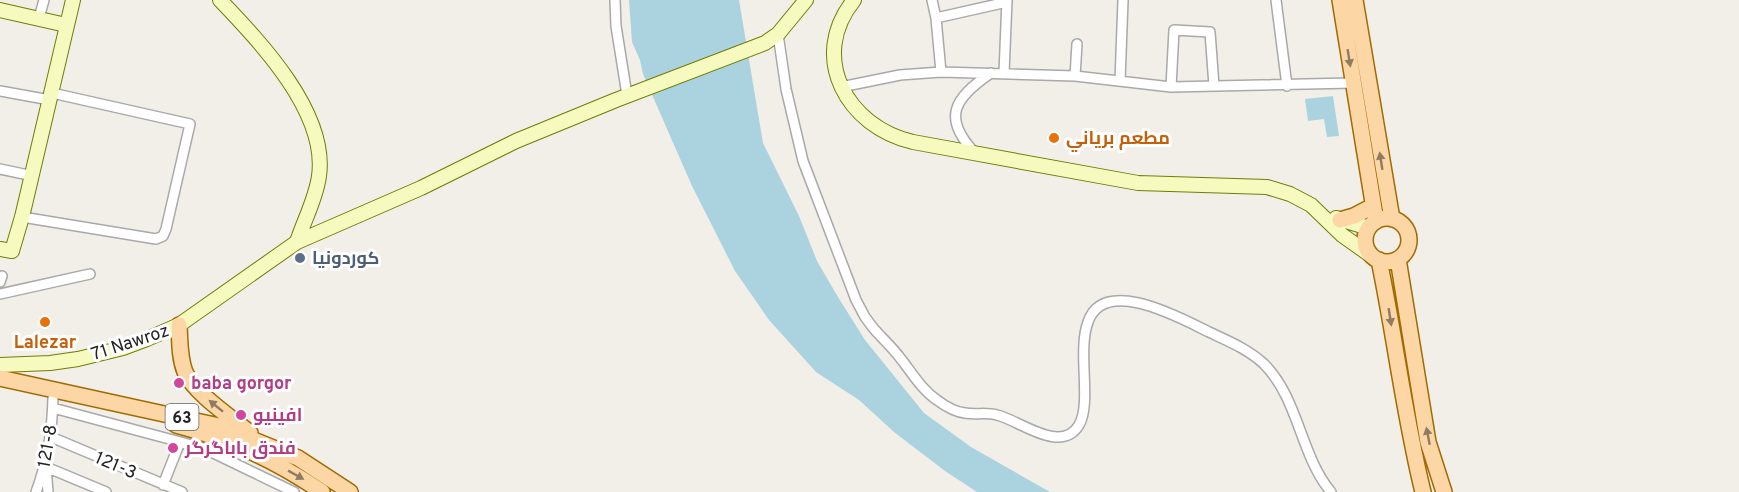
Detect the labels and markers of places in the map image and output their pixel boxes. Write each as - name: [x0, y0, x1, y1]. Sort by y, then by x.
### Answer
- place label: مطعم برياني: [1066, 128, 1170, 153]
- marker: مطعم برياني: [1047, 131, 1061, 145]
- place label: كوردونيا: [312, 248, 379, 271]
- marker: كوردونيا: [293, 251, 307, 265]
- marker: Lalezar: [38, 315, 52, 329]
- place label: Lalezar: [14, 332, 77, 355]
- place label: baba gorgor: [191, 373, 292, 396]
- marker: baba gorgor: [172, 376, 186, 390]
- place label: افينيو: [253, 405, 302, 428]
- marker: افينيو: [234, 408, 248, 422]
- place label: فندق باباگرگر: [184, 438, 296, 461]
- marker: فندق باباگرگر: [166, 441, 180, 455]

